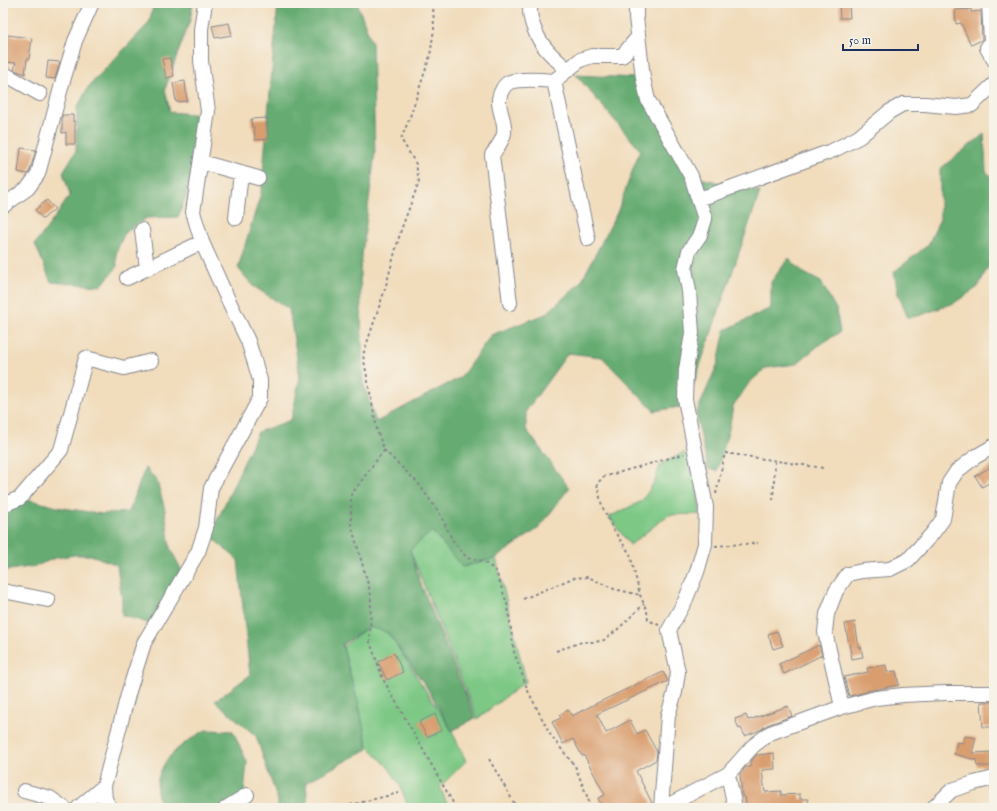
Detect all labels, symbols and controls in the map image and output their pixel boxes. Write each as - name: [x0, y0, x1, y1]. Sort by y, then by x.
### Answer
- scale bar: [843, 26, 918, 52]
- text: 50 m: [849, 33, 871, 48]

